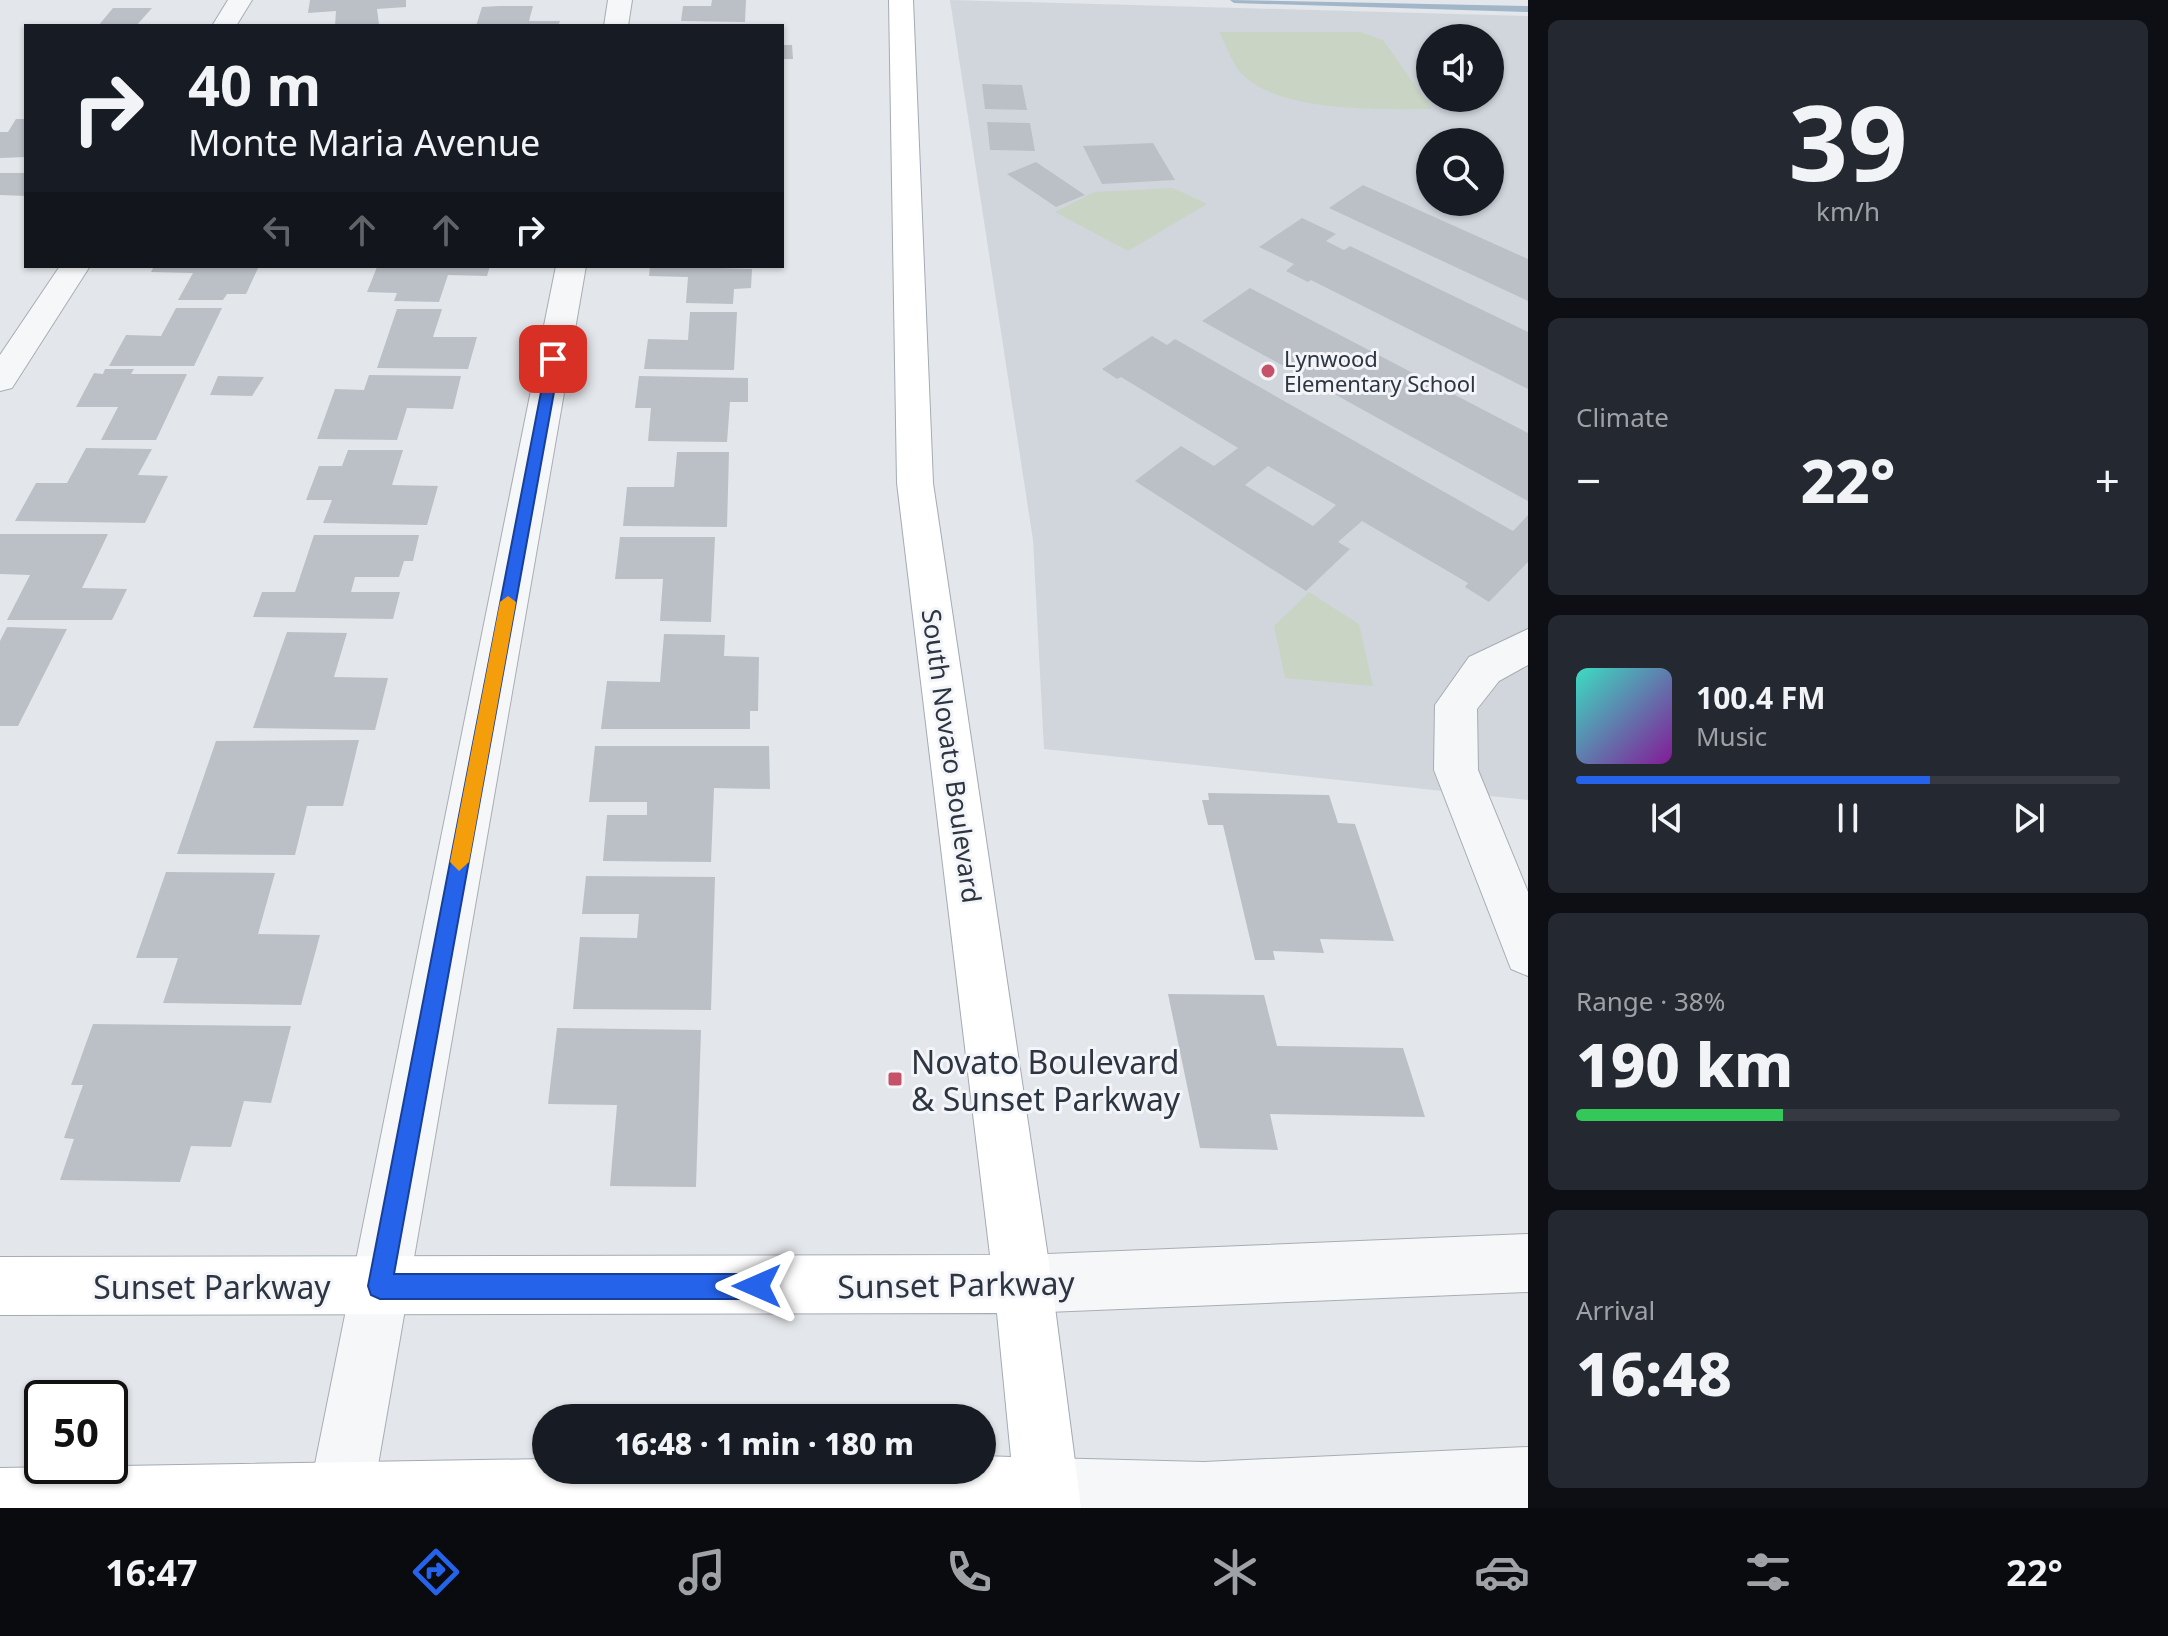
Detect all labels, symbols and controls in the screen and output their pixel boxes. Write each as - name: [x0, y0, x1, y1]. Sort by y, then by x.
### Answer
- map controls: [1416, 24, 1504, 216]
- button: sound: [1416, 24, 1504, 112]
- text: 40 m: [188, 46, 321, 122]
- icon: right: [56, 56, 160, 160]
- text: 39: [1789, 70, 1907, 211]
- text: Monte Maria Avenue: [188, 118, 540, 167]
- button: search: [1416, 128, 1504, 216]
- text: km/h: [1816, 193, 1880, 229]
- icon: left: [256, 208, 300, 252]
- icon: ahead: [340, 208, 384, 252]
- icon: ahead: [424, 208, 468, 252]
- icon: right: [508, 208, 552, 252]
- pin: [519, 325, 587, 393]
- icon: arrive: [531, 337, 575, 381]
- place label: Lynwood Elementary School: [1284, 343, 1476, 398]
- marker: Lynwood Elementary School: [1259, 362, 1277, 380]
- text: Climate: [1576, 399, 1669, 435]
- text: 22°: [1801, 439, 1895, 521]
- text: −: [1576, 450, 1601, 510]
- text: +: [2095, 450, 2120, 510]
- street label: South Novato Boulevard: [914, 607, 990, 905]
- text: 100.4 FM: [1696, 677, 1826, 718]
- text: Music: [1696, 718, 1767, 754]
- icon: previous: [1645, 796, 1689, 840]
- icon: pause: [1826, 796, 1870, 840]
- icon: next: [2007, 796, 2051, 840]
- text: Range · 38%: [1576, 983, 1725, 1019]
- text: 190 km: [1576, 1023, 1793, 1105]
- place label: Novato Boulevard & Sunset Parkway: [911, 1040, 1181, 1120]
- marker: Novato Boulevard & Sunset Parkway: [886, 1070, 904, 1088]
- position arrow: [715, 1244, 799, 1328]
- street label: Sunset Parkway: [837, 1260, 1076, 1308]
- street label: Sunset Parkway: [93, 1265, 331, 1308]
- text: Arrival: [1576, 1292, 1655, 1328]
- text: 16:48: [1576, 1332, 1732, 1414]
- speed limit sign: 50: [24, 1380, 128, 1484]
- text: 16:48 · 1 min · 180 m: [614, 1423, 914, 1464]
- icon: directions: [408, 1544, 464, 1600]
- icon: music: [674, 1544, 730, 1600]
- icon: phone: [941, 1544, 997, 1600]
- icon: climate: [1207, 1544, 1263, 1600]
- icon: car: [1474, 1544, 1530, 1600]
- icon: filters: [1740, 1544, 1796, 1600]
- text: 16:47: [105, 1548, 198, 1597]
- text: 22°: [2006, 1548, 2063, 1597]

